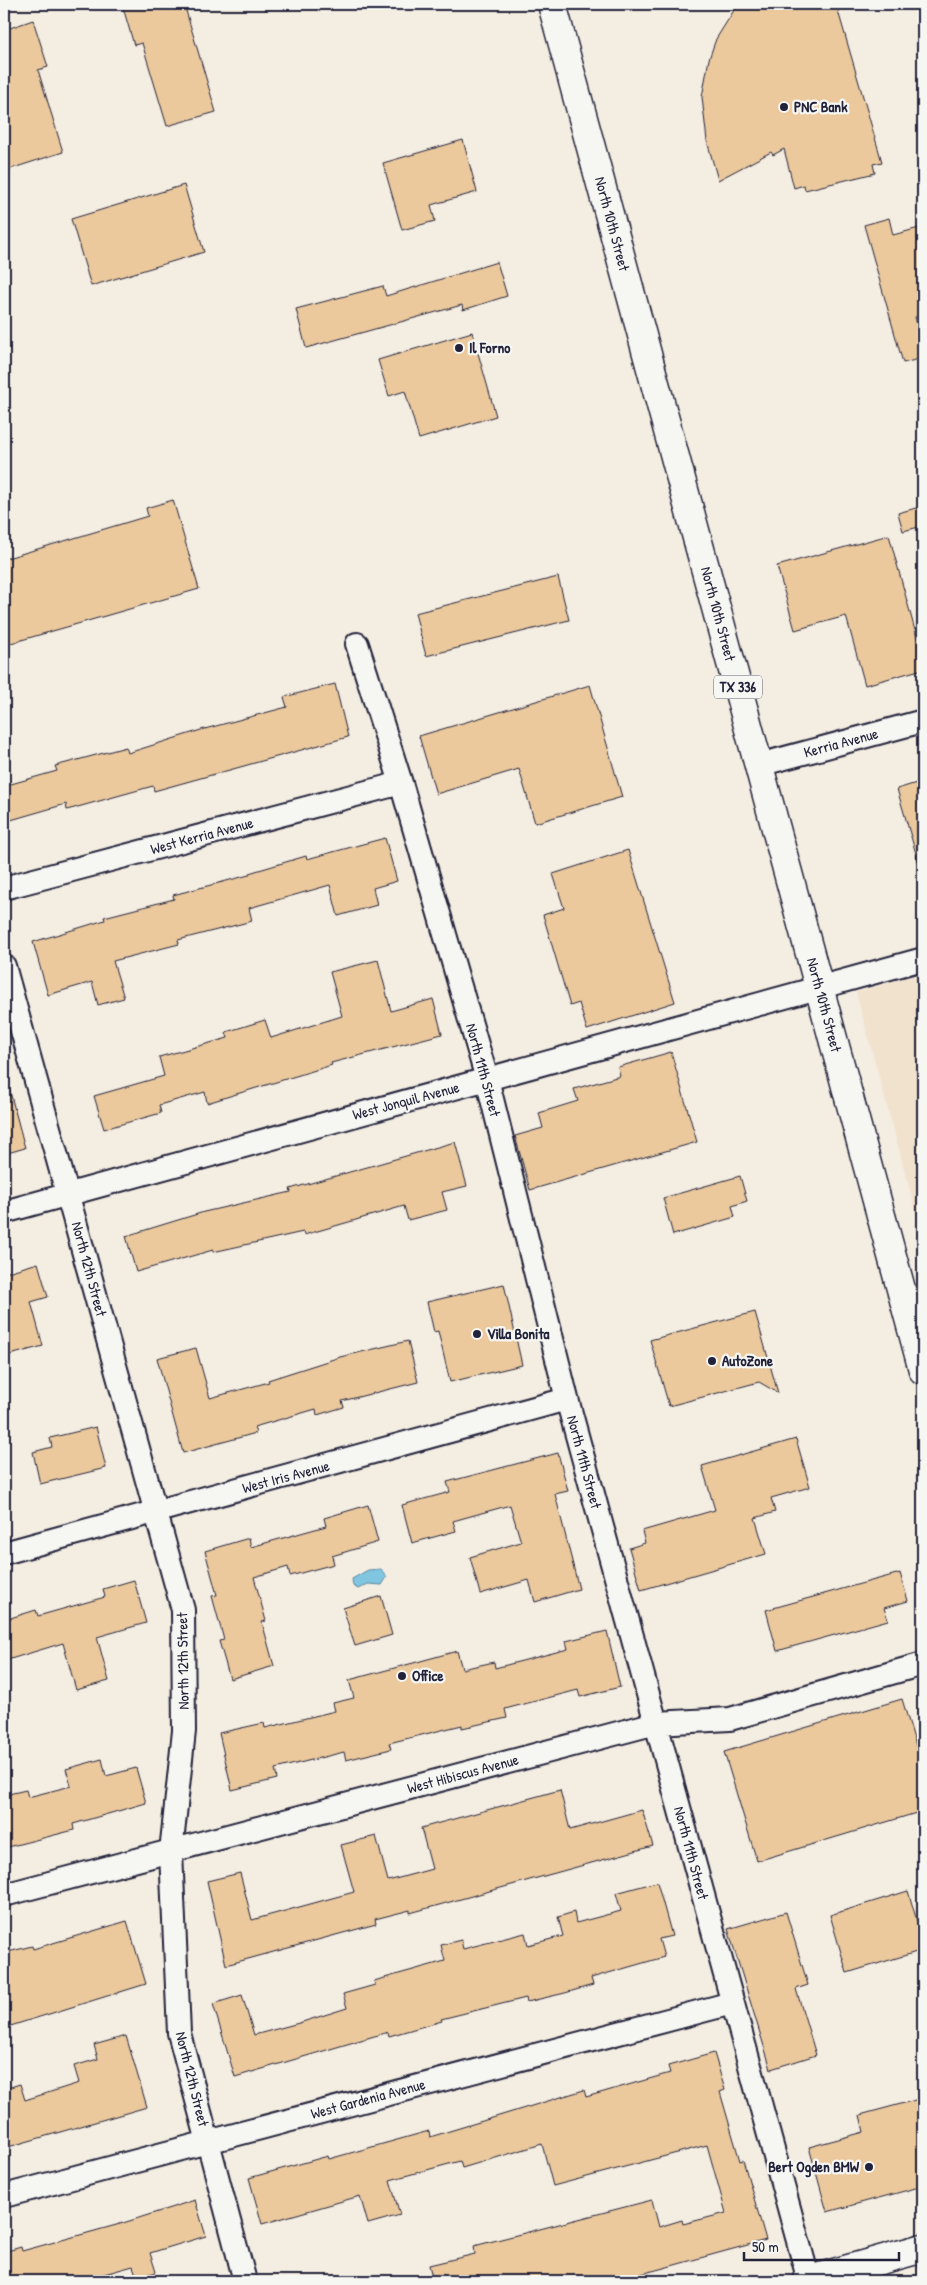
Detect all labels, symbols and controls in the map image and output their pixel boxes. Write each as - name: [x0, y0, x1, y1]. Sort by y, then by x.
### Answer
- place label: PNC Bank: [794, 96, 848, 117]
- marker: PNC Bank: [778, 101, 790, 113]
- street label: North 10th Street: [590, 174, 635, 274]
- place label: Il Forno: [469, 337, 510, 358]
- marker: Il Forno: [453, 342, 465, 354]
- street label: North 10th Street: [696, 564, 741, 664]
- road number: TX 336: [714, 676, 762, 699]
- street label: Kerria Avenue: [801, 723, 880, 763]
- street label: West Kerria Avenue: [148, 812, 256, 859]
- street label: North 10th Street: [802, 955, 847, 1055]
- street label: North 11th Street: [461, 1021, 506, 1119]
- street label: West Jonquil Avenue: [350, 1076, 462, 1125]
- street label: North 12th Street: [67, 1219, 112, 1319]
- place label: Villa Bonita: [487, 1323, 550, 1344]
- marker: Villa Bonita: [471, 1328, 483, 1340]
- place label: AutoZone: [722, 1350, 773, 1371]
- marker: AutoZone: [706, 1355, 718, 1367]
- street label: North 11th Street: [562, 1413, 607, 1511]
- street label: West Iris Avenue: [240, 1455, 332, 1498]
- street label: North 12th Street: [171, 1611, 194, 1710]
- place label: Office: [412, 1665, 443, 1686]
- marker: Office: [396, 1670, 408, 1682]
- street label: West Hibiscus Avenue: [405, 1749, 521, 1798]
- street label: North 11th Street: [669, 1804, 714, 1902]
- street label: North 12th Street: [171, 2029, 215, 2129]
- street label: West Gardenia Avenue: [308, 2073, 428, 2124]
- place label: Bert Ogden BMW: [768, 2156, 860, 2178]
- marker: Bert Ogden BMW: [863, 2161, 875, 2173]
- scale bar: [744, 2230, 900, 2262]
- text: 50 m: [752, 2236, 779, 2257]

